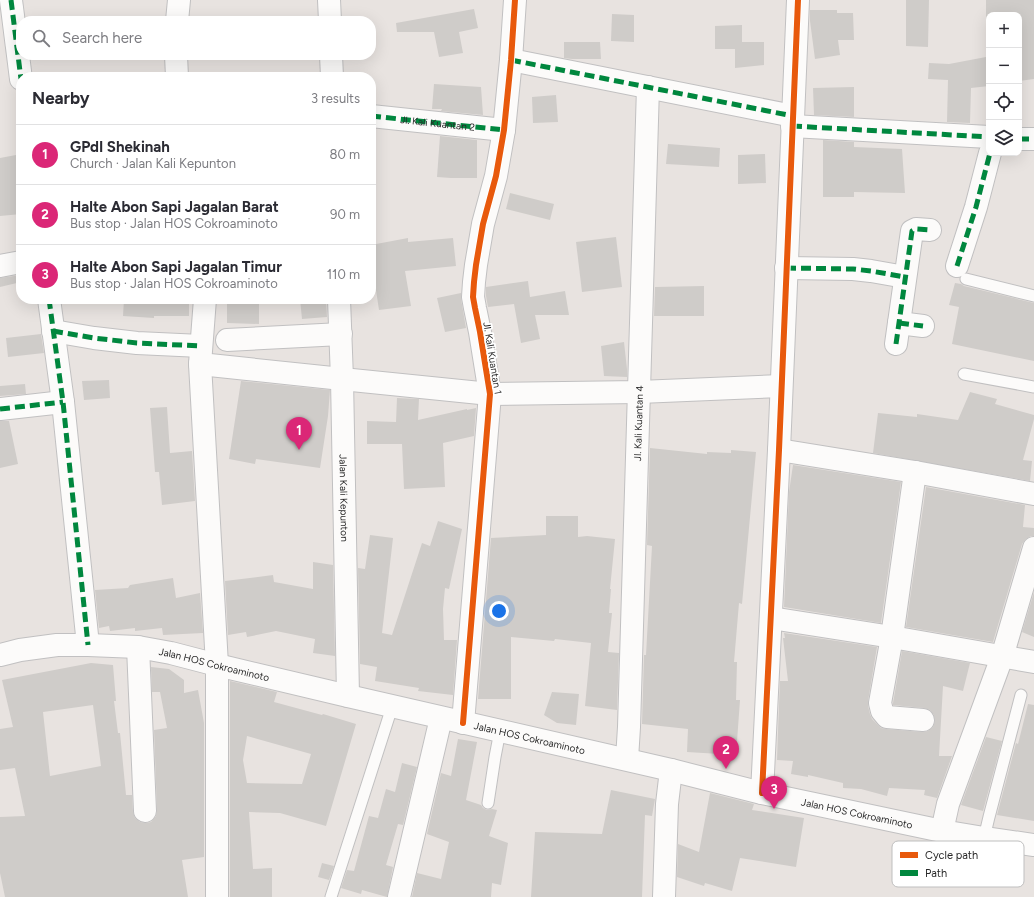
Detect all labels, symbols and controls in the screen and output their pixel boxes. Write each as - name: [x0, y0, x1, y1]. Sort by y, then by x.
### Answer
- map controls: [986, 12, 1022, 156]
- button: +: [986, 12, 1022, 48]
- search box: [16, 16, 376, 60]
- icon: search: [30, 27, 52, 49]
- text: Search here: [62, 29, 142, 47]
- button: −: [986, 48, 1022, 84]
- button: locate: [986, 84, 1022, 120]
- text: Nearby: [32, 88, 90, 108]
- text: 3 results: [311, 91, 360, 106]
- street label: Jl. Kali Kuantan 2: [400, 113, 476, 134]
- button: layers: [986, 120, 1022, 156]
- text: GPdI Shekinah: [70, 138, 170, 156]
- text: 1: [42, 147, 48, 162]
- text: 80 m: [329, 147, 360, 162]
- text: Church · Jalan Kali Kepunton: [70, 156, 236, 171]
- text: Halte Abon Sapi Jagalan Barat: [70, 198, 279, 216]
- text: 2: [41, 207, 49, 222]
- text: 90 m: [330, 207, 360, 222]
- text: Bus stop · Jalan HOS Cokroaminoto: [70, 216, 278, 231]
- text: Halte Abon Sapi Jagalan Timur: [70, 258, 282, 276]
- text: 3: [41, 267, 49, 282]
- text: 110 m: [327, 267, 360, 282]
- text: Bus stop · Jalan HOS Cokroaminoto: [70, 276, 278, 291]
- street label: Jl. Kali Kuantan 1: [480, 321, 505, 395]
- street label: Jl. Kali Kuantan 4: [631, 385, 646, 461]
- pin: 1: [286, 417, 312, 450]
- street label: Jalan Kali Kepunton: [336, 454, 351, 542]
- your location: [489, 601, 509, 621]
- street label: Jalan HOS Cokroaminoto: [158, 645, 271, 684]
- street label: Jalan HOS Cokroaminoto: [473, 719, 586, 757]
- pin: 2: [713, 736, 739, 769]
- pin: 3: [761, 776, 787, 809]
- street label: Jalan HOS Cokroaminoto: [800, 795, 914, 832]
- legend: [892, 841, 1024, 887]
- text: Cycle path: [925, 849, 978, 862]
- text: Path: [925, 867, 947, 880]

